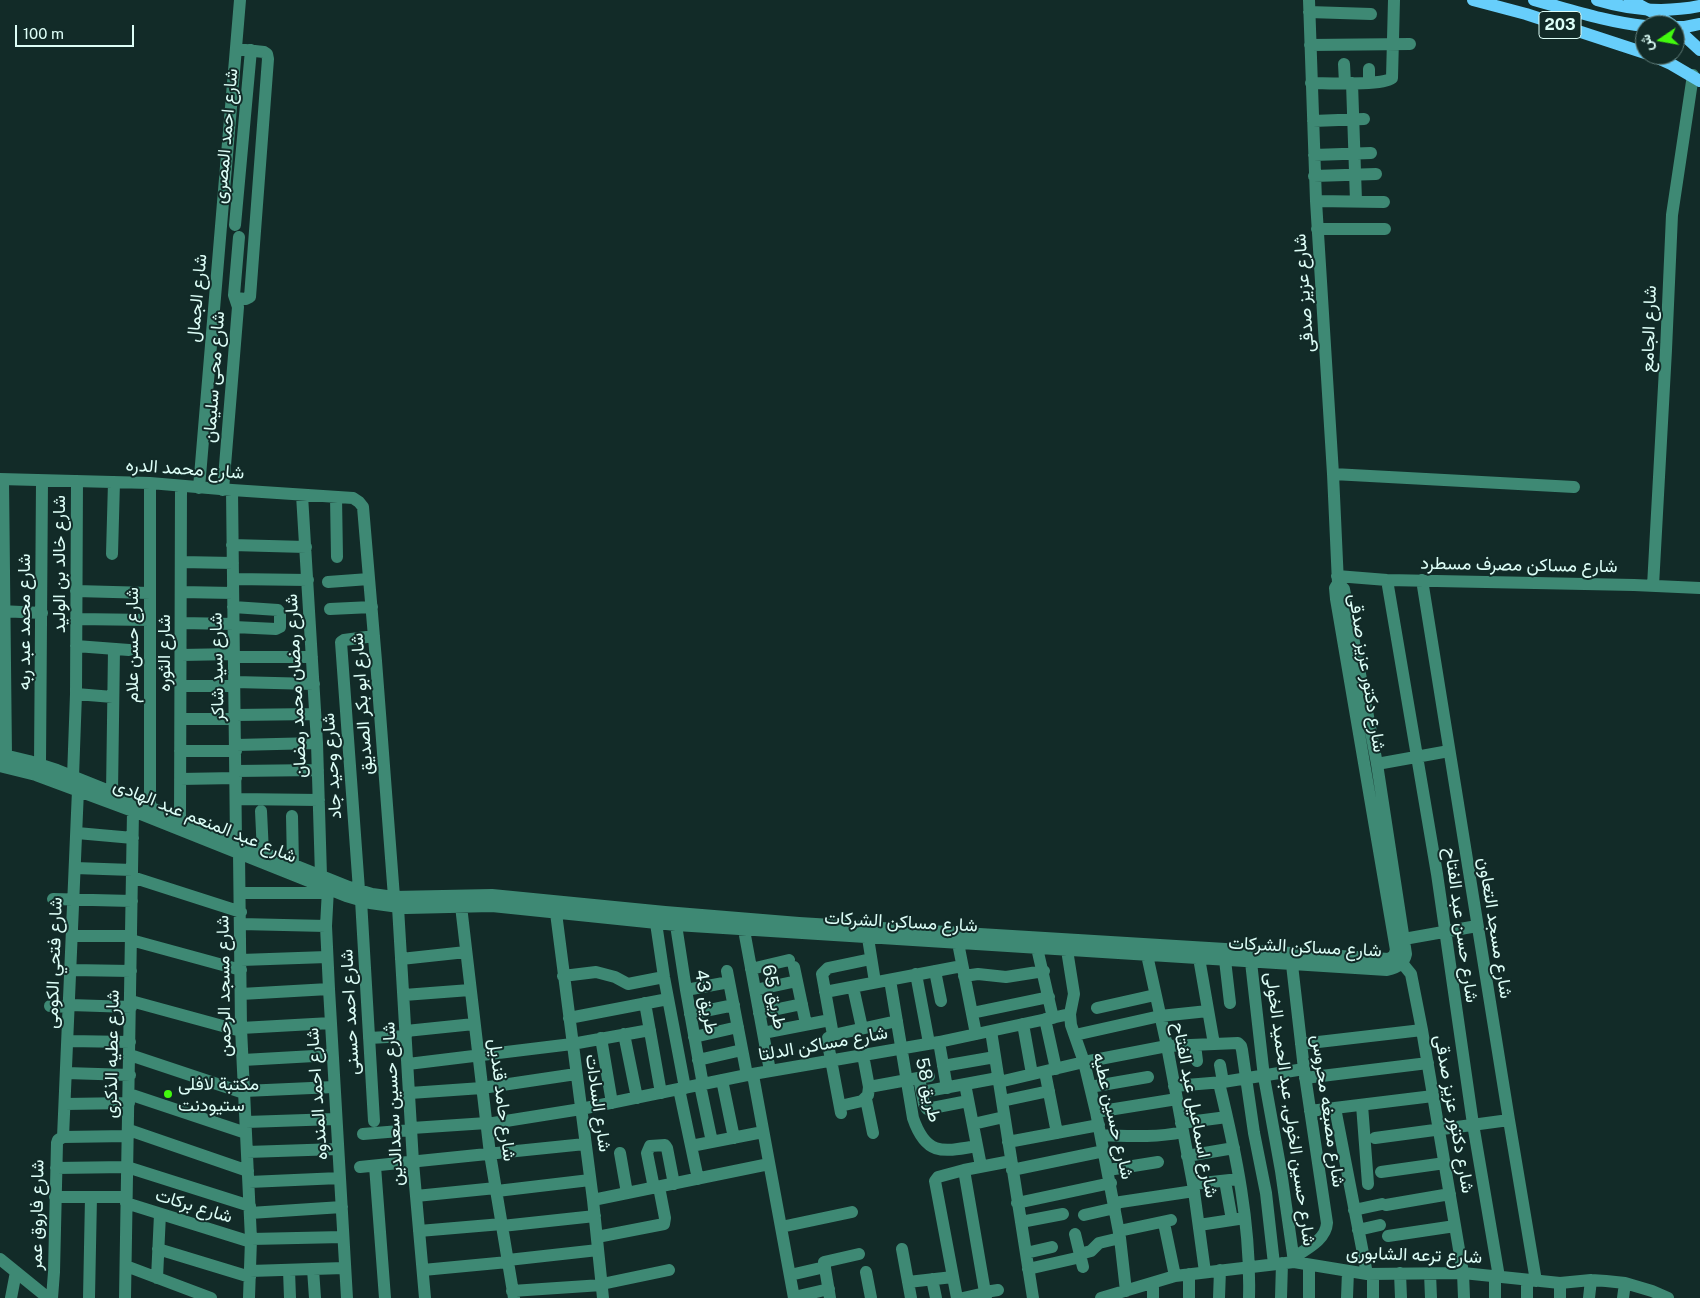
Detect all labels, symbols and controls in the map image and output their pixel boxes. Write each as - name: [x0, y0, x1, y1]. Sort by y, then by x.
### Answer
- road number: 203: [1539, 12, 1581, 38]
- scale bar: [18, 15, 136, 47]
- north arrow: [1635, 15, 1685, 65]
- text: 100 m: [23, 25, 64, 42]
- text: ش: [1637, 33, 1656, 53]
- street label: شارع احمد المصرى: [209, 67, 243, 205]
- street label: شارع عزيز صدقى: [1289, 233, 1319, 353]
- street label: شارع الجمال: [182, 253, 212, 343]
- street label: شارع الجامع: [1637, 285, 1661, 373]
- street label: شارع محى سليمان: [199, 310, 229, 444]
- street label: شارع محمد الدره: [125, 454, 245, 484]
- street label: شارع خالد بن الوليد: [48, 495, 70, 633]
- street label: شارع مساكن مصرف مسطرد: [1420, 552, 1618, 578]
- street label: شارع محمد عبد ربه: [13, 554, 35, 690]
- street label: شارع حسن علام: [121, 587, 143, 703]
- street label: شارع دكتور عزيز صدقى: [1344, 592, 1390, 754]
- street label: شارع رمضان محمد رمضان: [280, 593, 312, 779]
- street label: شارع سيد شاكر: [205, 612, 229, 722]
- street label: شارع الثوره: [153, 614, 175, 692]
- street label: شارع ابو بكر الصديق: [346, 632, 378, 776]
- street label: شارع وحيد جاد: [318, 712, 346, 820]
- street label: شارع عبد المنعم عبد الهادى: [110, 774, 300, 868]
- street label: شارع حسن عبد الفتاح: [1439, 846, 1483, 1004]
- street label: شارع مسجد التعاون: [1473, 856, 1517, 1000]
- street label: شارع فتحي الكومى: [41, 897, 67, 1029]
- street label: شارع مساكن الشركات: [824, 907, 978, 937]
- street label: شارع مسجد الرحمن: [212, 915, 236, 1057]
- street label: شارع مساكن الشركات: [1228, 932, 1382, 962]
- street label: شارع احمد حسنى: [336, 948, 364, 1076]
- street label: طريق 65: [757, 963, 791, 1031]
- street label: طريق 43: [690, 968, 722, 1036]
- street label: شارع حسين الخولى, عبد الحميد الخولى: [1260, 971, 1320, 1247]
- street label: شارع عطيه الذكرى: [100, 989, 124, 1119]
- street label: شارع اسماعيل عبد الفتاح: [1167, 1020, 1223, 1200]
- street label: شارع حسين سعدالدين: [378, 1021, 408, 1187]
- street label: شارع مساكن الدلتا: [757, 1022, 889, 1066]
- street label: شارع احمد المندوه: [302, 1027, 332, 1161]
- street label: شارع مصبغه محروس: [1307, 1033, 1349, 1189]
- street label: شارع دكتور عزيز صدقى: [1429, 1033, 1479, 1195]
- street label: شارع حامد قنديل: [484, 1038, 520, 1162]
- street label: شارع حسين عطيه: [1088, 1050, 1138, 1182]
- street label: شارع السادات: [580, 1053, 616, 1153]
- street label: طريق 58: [911, 1056, 945, 1124]
- place label: مكتبة لافلى ستيودنت: [178, 1073, 259, 1116]
- marker: مكتبة لافلى ستيودنت: [162, 1088, 174, 1100]
- street label: شارع فاروق عمر: [25, 1159, 49, 1271]
- street label: شارع بركات: [153, 1184, 235, 1228]
- street label: شارع ترعه الشابورى: [1346, 1242, 1482, 1268]

